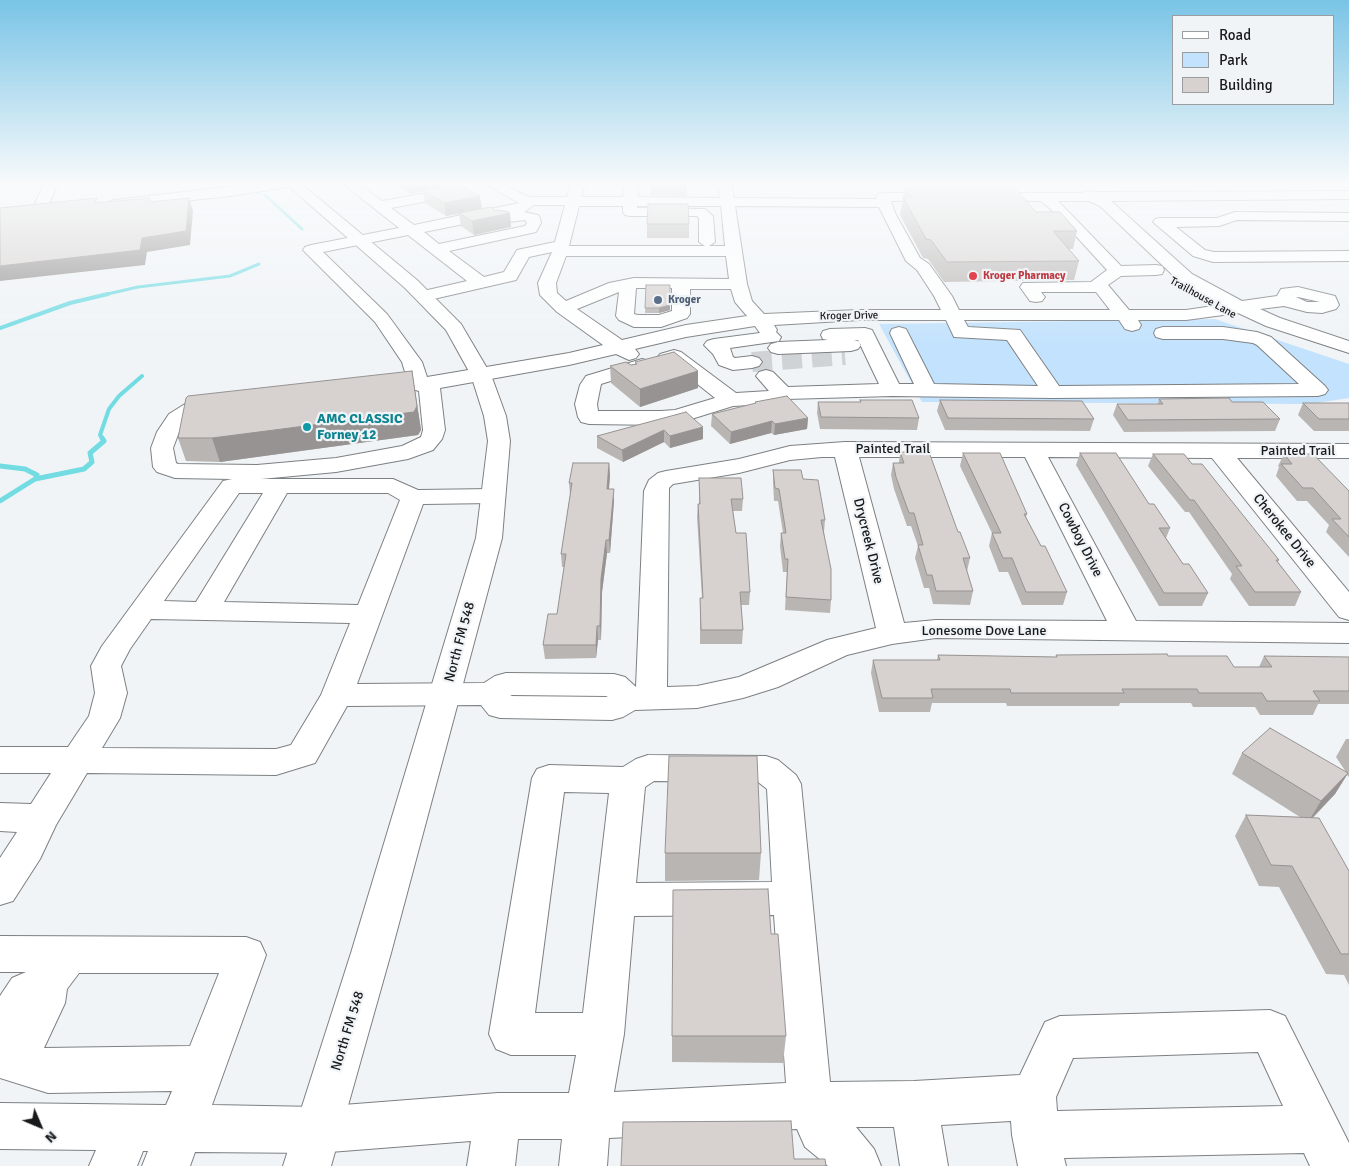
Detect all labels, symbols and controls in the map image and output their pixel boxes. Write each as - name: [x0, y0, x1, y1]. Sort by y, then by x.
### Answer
- legend: [1172, 15, 1334, 105]
- text: Road: [1219, 26, 1251, 44]
- text: Park: [1219, 51, 1248, 69]
- text: Building: [1219, 76, 1273, 94]
- place label: Kroger Pharmacy: [983, 269, 1066, 283]
- marker: Kroger Pharmacy: [967, 270, 979, 282]
- street label: Trailhouse Lane: [1168, 274, 1238, 322]
- place label: Kroger: [668, 293, 700, 307]
- marker: Kroger: [652, 294, 664, 306]
- street label: Kroger Drive: [820, 309, 878, 323]
- place label: AMC CLASSIC Forney 12: [317, 411, 403, 444]
- marker: AMC CLASSIC Forney 12: [301, 421, 313, 433]
- street label: Painted Trail: [856, 441, 930, 457]
- street label: Painted Trail: [1261, 443, 1335, 459]
- street label: Cherokee Drive: [1249, 491, 1319, 571]
- street label: Drycreek Drive: [849, 496, 887, 586]
- street label: Cowboy Drive: [1054, 500, 1106, 580]
- street label: North FM 548: [441, 600, 479, 684]
- street label: Lonesome Dove Lane: [922, 623, 1046, 639]
- street label: North FM 548: [328, 989, 368, 1073]
- north arrow: [15, 1101, 65, 1151]
- text: N: [42, 1128, 60, 1146]

